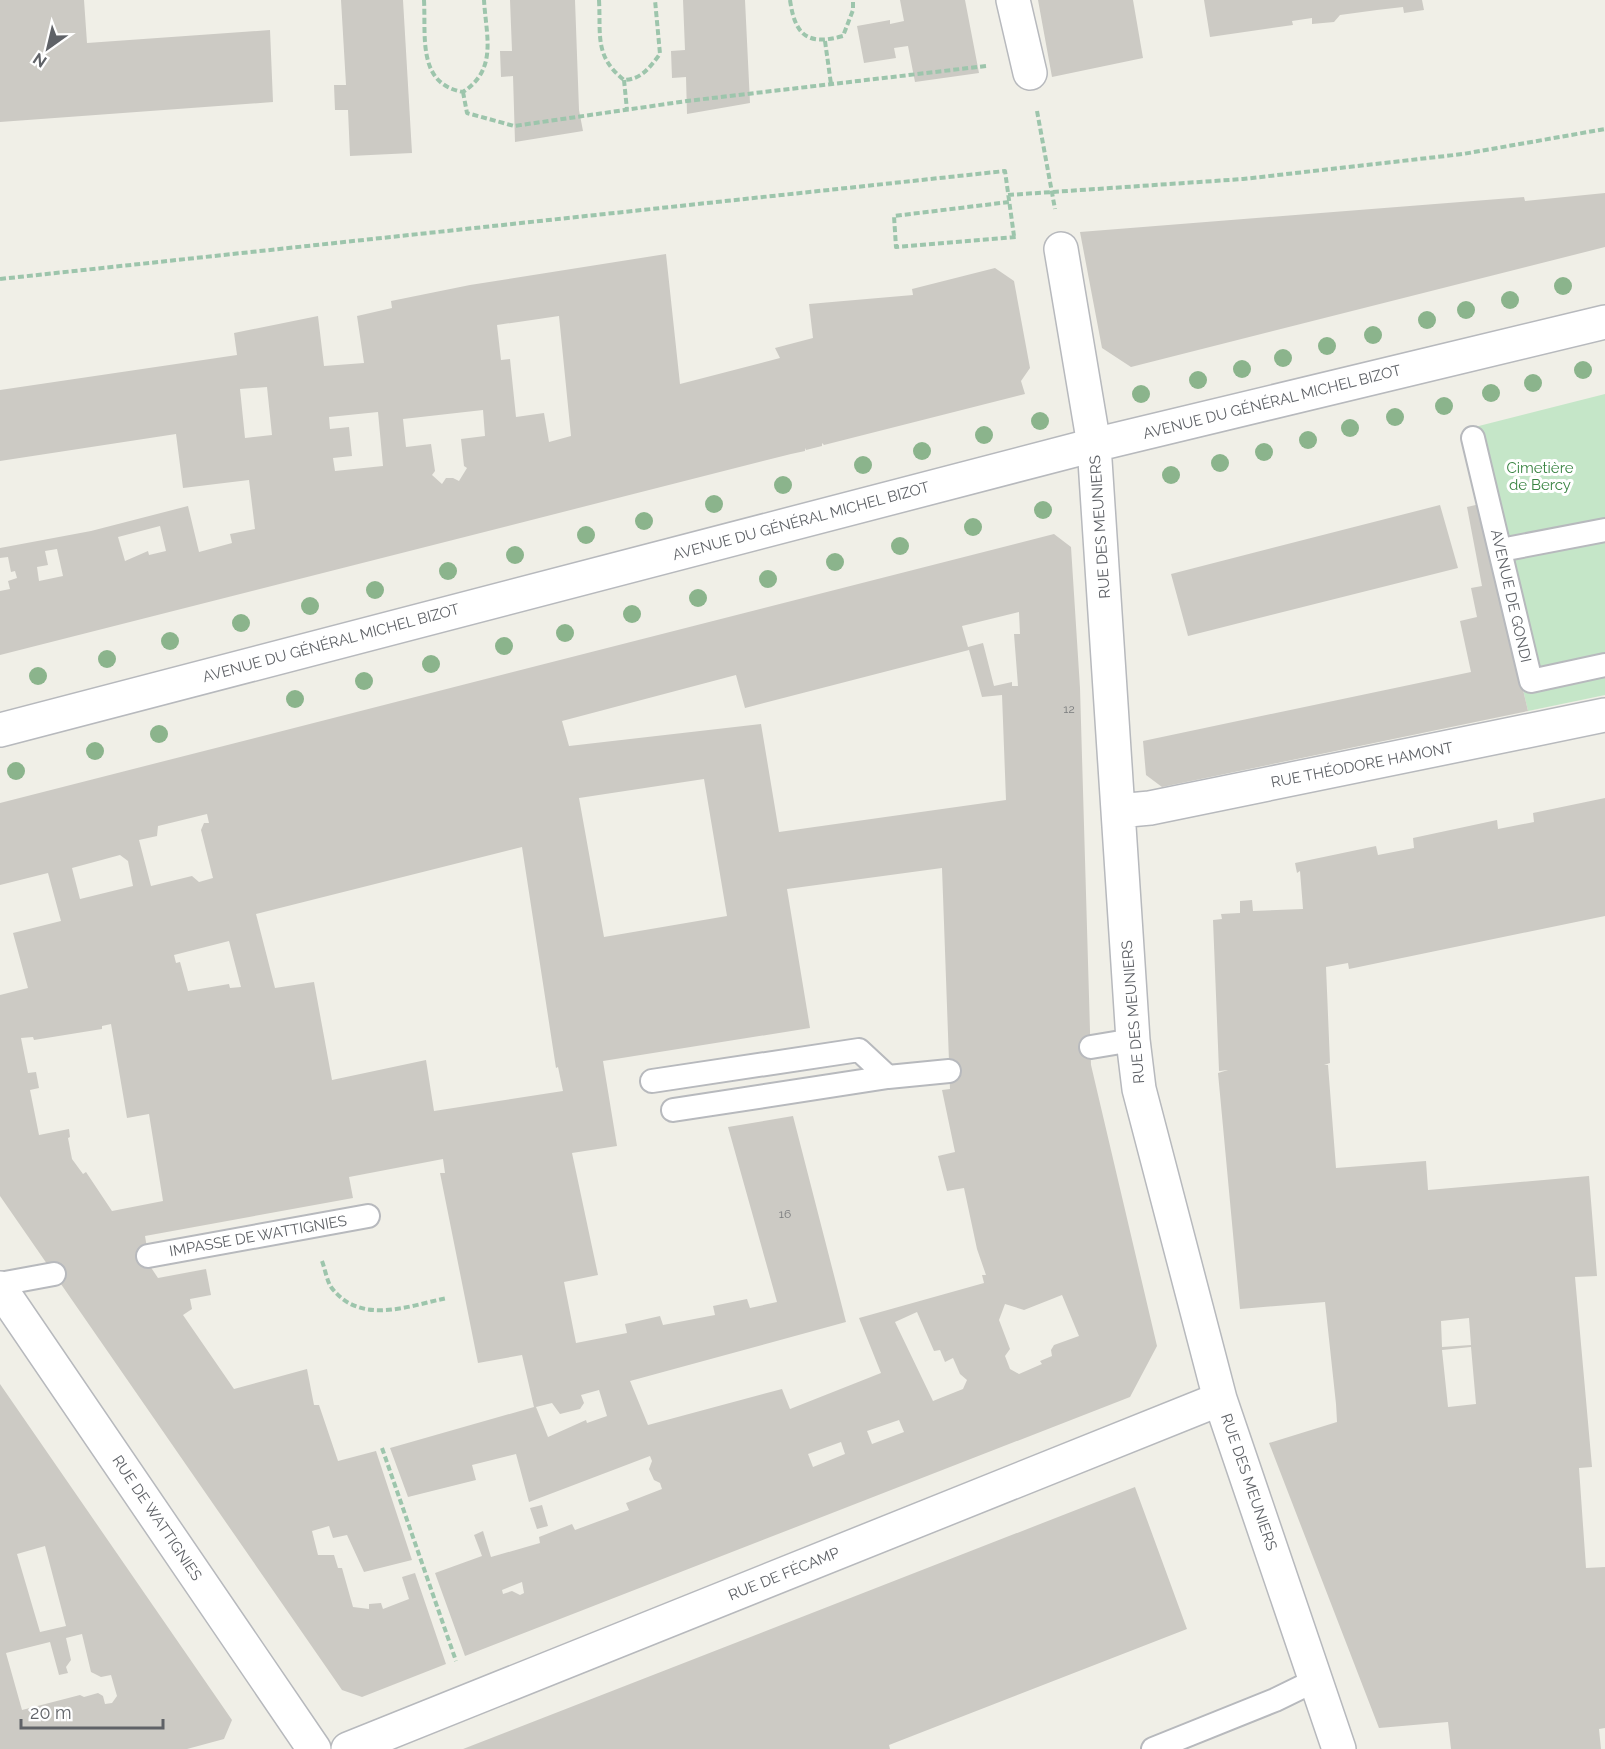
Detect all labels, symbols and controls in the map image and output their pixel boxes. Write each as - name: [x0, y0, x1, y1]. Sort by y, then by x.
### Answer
- north arrow: [18, 18, 78, 78]
- text: N: [30, 49, 50, 71]
- street label: AVENUE DU GÉNÉRAL MICHEL BIZOT: [1141, 361, 1403, 443]
- street label: RUE DES MEUNIERS: [1086, 455, 1114, 599]
- park label: Cimetière de Bercy: [1506, 459, 1574, 494]
- street label: AVENUE DU GÉNÉRAL MICHEL BIZOT: [671, 478, 931, 564]
- street label: AVENUE DE GONDI: [1487, 528, 1535, 664]
- street label: AVENUE DU GÉNÉRAL MICHEL BIZOT: [201, 600, 461, 686]
- house number: 12: [1063, 702, 1075, 716]
- street label: RUE THÉODORE HAMONT: [1269, 739, 1455, 791]
- street label: RUE DES MEUNIERS: [1118, 940, 1148, 1084]
- house number: 16: [779, 1207, 791, 1221]
- street label: IMPASSE DE WATTIGNIES: [168, 1212, 348, 1260]
- street label: RUE DES MEUNIERS: [1217, 1411, 1281, 1553]
- street label: RUE DE WATTIGNIES: [108, 1452, 206, 1584]
- street label: RUE DE FÉCAMP: [726, 1543, 842, 1605]
- scale bar: [21, 1692, 164, 1730]
- text: 20 m: [30, 1702, 72, 1723]

